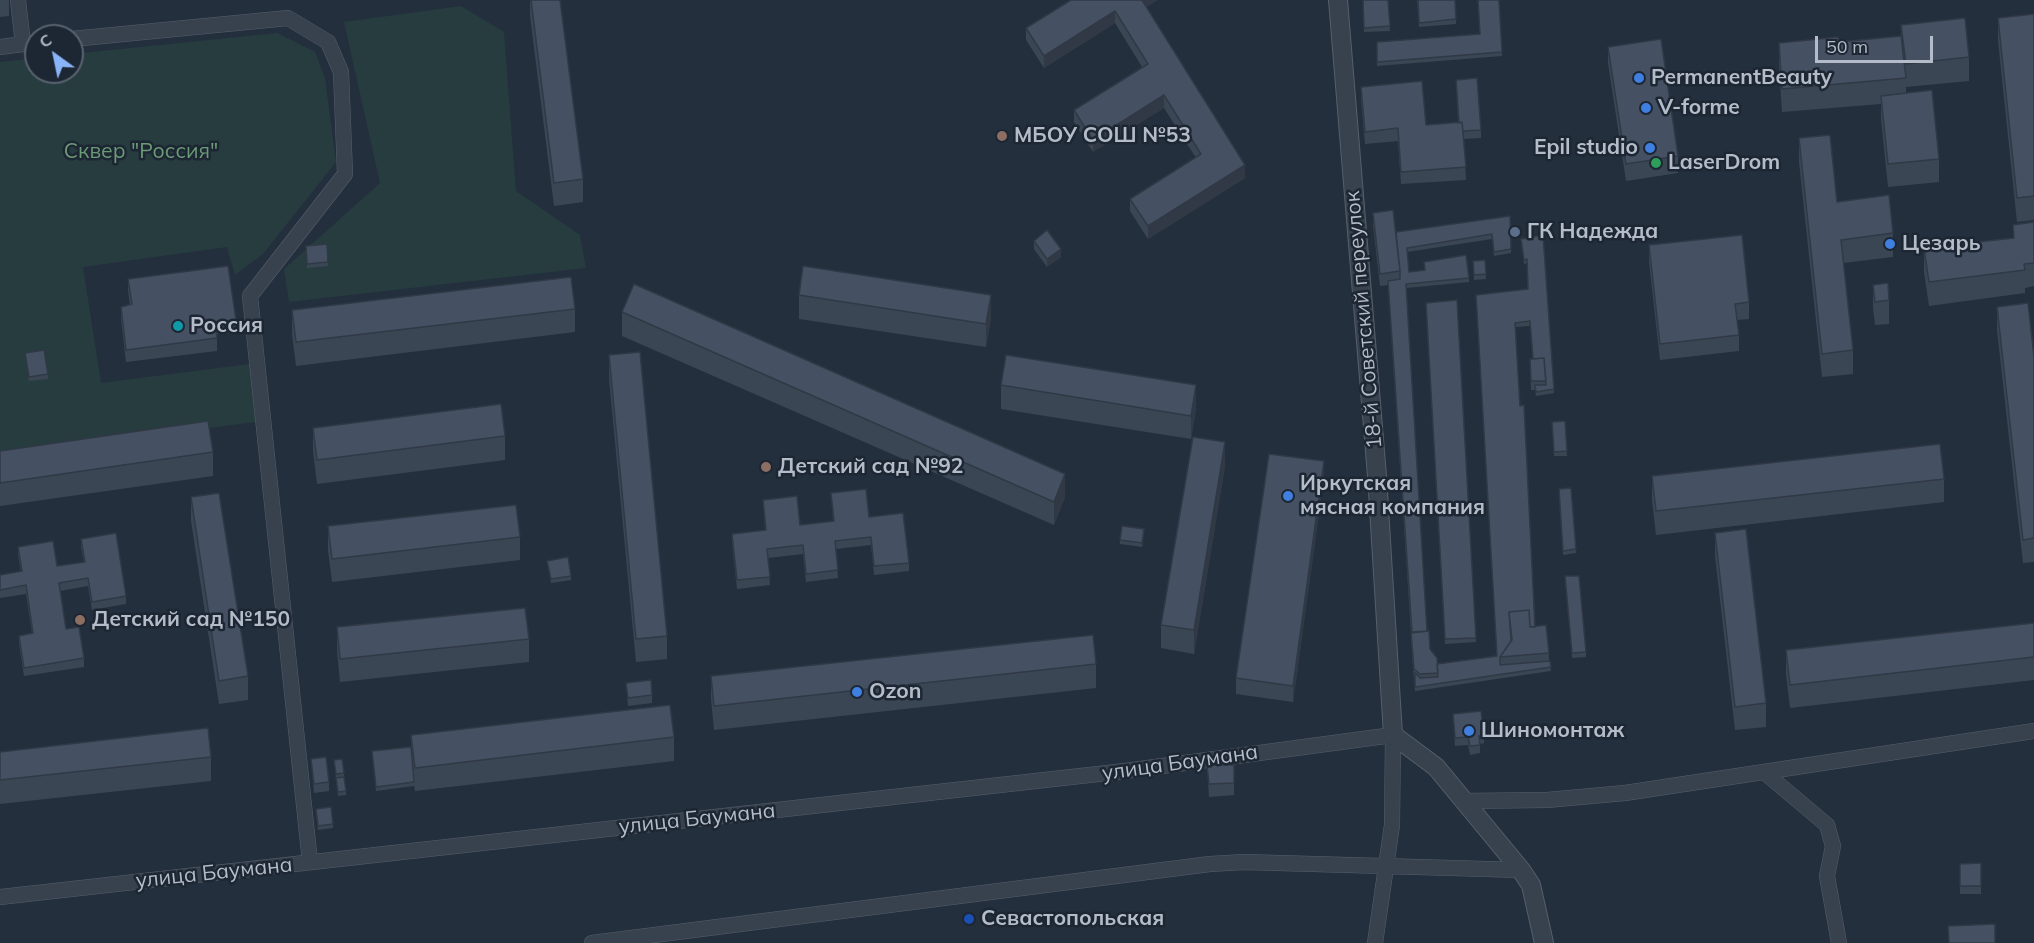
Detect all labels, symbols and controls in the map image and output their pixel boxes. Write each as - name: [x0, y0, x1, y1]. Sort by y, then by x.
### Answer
- north arrow: [24, 24, 84, 84]
- scale bar: [1818, 24, 1936, 62]
- text: С: [35, 29, 55, 52]
- text: 50 m: [1826, 35, 1868, 58]
- place label: PermanentBeauty: [1651, 65, 1832, 91]
- marker: PermanentBeauty: [1632, 71, 1646, 85]
- place label: V-forme: [1658, 95, 1740, 121]
- marker: V-forme: [1639, 101, 1653, 115]
- place label: МБОУ СОШ №53: [1014, 123, 1191, 149]
- marker: МБОУ СОШ №53: [995, 129, 1009, 143]
- place label: Epil studio: [1534, 135, 1638, 161]
- park label: Сквер "Россия": [64, 139, 218, 165]
- marker: Epil studio: [1643, 141, 1657, 155]
- place label: LaseгDrom: [1668, 150, 1780, 176]
- marker: LaseгDrom: [1649, 156, 1663, 170]
- street label: 18-й Советский переулок: [1340, 190, 1388, 450]
- place label: ГК Надежда: [1527, 219, 1658, 245]
- marker: ГК Надежда: [1508, 225, 1522, 239]
- place label: Цезарь: [1902, 231, 1981, 257]
- marker: Цезарь: [1883, 237, 1897, 251]
- place label: Россия: [190, 313, 263, 339]
- marker: Россия: [171, 319, 185, 333]
- place label: Детский сад №92: [778, 454, 963, 480]
- marker: Детский сад №92: [759, 460, 773, 474]
- place label: Иркутская мясная компания: [1300, 471, 1485, 521]
- marker: Иркутская мясная компания: [1281, 489, 1295, 503]
- place label: Детский сад №150: [92, 607, 290, 633]
- marker: Детский сад №150: [73, 613, 87, 627]
- place label: Ozon: [869, 679, 921, 705]
- marker: Ozon: [850, 685, 864, 699]
- place label: Шиномонтаж: [1481, 718, 1624, 744]
- marker: Шиномонтаж: [1462, 724, 1476, 738]
- street label: улица Баумана: [1100, 740, 1260, 786]
- street label: улица Баумана: [617, 798, 777, 840]
- street label: улица Баумана: [134, 852, 294, 894]
- place label: Севастопольская: [981, 906, 1164, 932]
- marker: Севастопольская: [962, 912, 976, 926]

